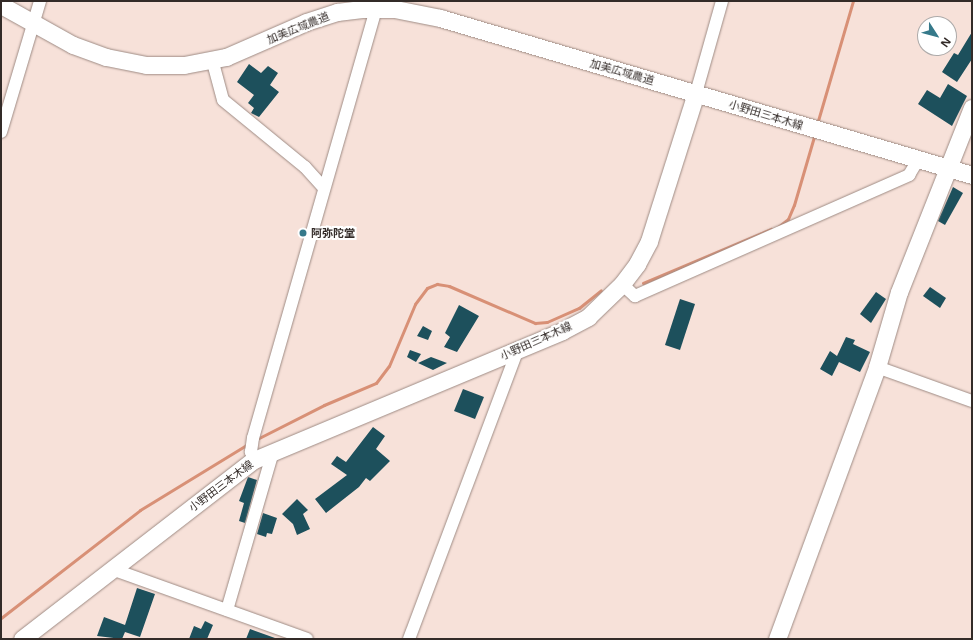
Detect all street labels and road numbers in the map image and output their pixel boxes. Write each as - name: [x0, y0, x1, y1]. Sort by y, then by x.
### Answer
- street label: 加美広域農道: [265, 10, 331, 46]
- street label: 加美広域農道: [588, 57, 656, 87]
- street label: 小野田三本木線: [727, 97, 805, 133]
- street label: 小野田三本木線: [498, 319, 574, 363]
- street label: 小野田三本木線: [186, 458, 256, 514]

